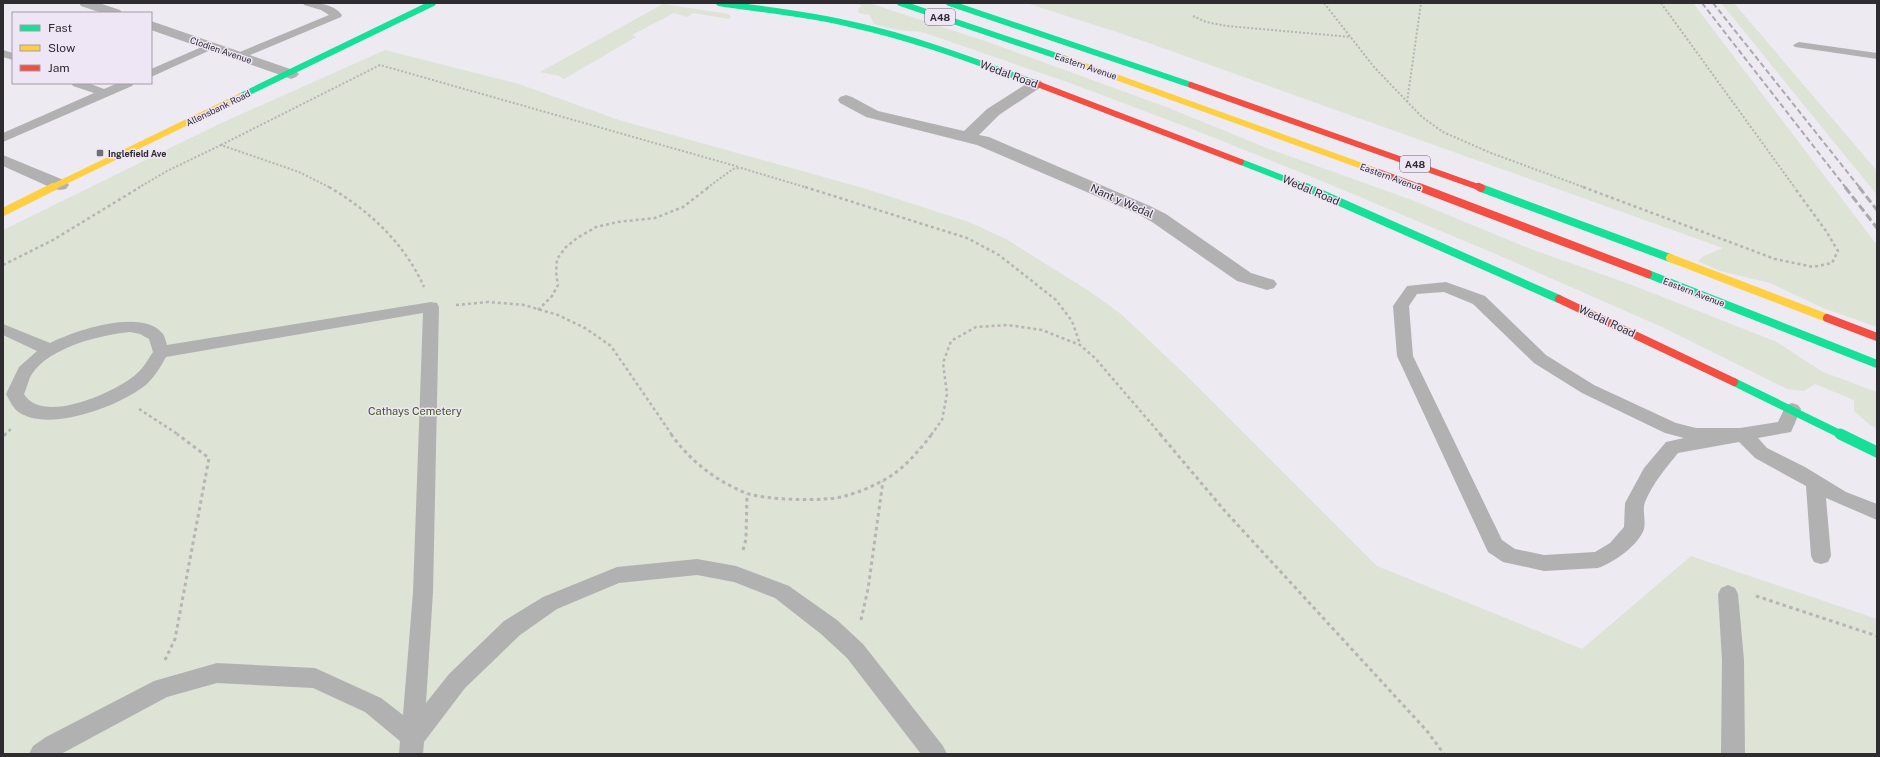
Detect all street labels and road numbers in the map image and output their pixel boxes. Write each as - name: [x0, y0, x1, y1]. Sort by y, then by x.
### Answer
- road number: A48: [925, 9, 955, 25]
- street label: Clodien Avenue: [189, 34, 253, 66]
- street label: Eastern Avenue: [1053, 50, 1119, 82]
- street label: Wedal Road: [978, 58, 1040, 90]
- street label: Allensbank Road: [184, 88, 252, 128]
- road number: A48: [1400, 156, 1430, 172]
- street label: Eastern Avenue: [1358, 161, 1424, 193]
- street label: Wedal Road: [1281, 173, 1341, 207]
- street label: Nant y Wedal: [1089, 182, 1155, 220]
- street label: Eastern Avenue: [1662, 275, 1726, 309]
- street label: Wedal Road: [1577, 303, 1637, 339]

